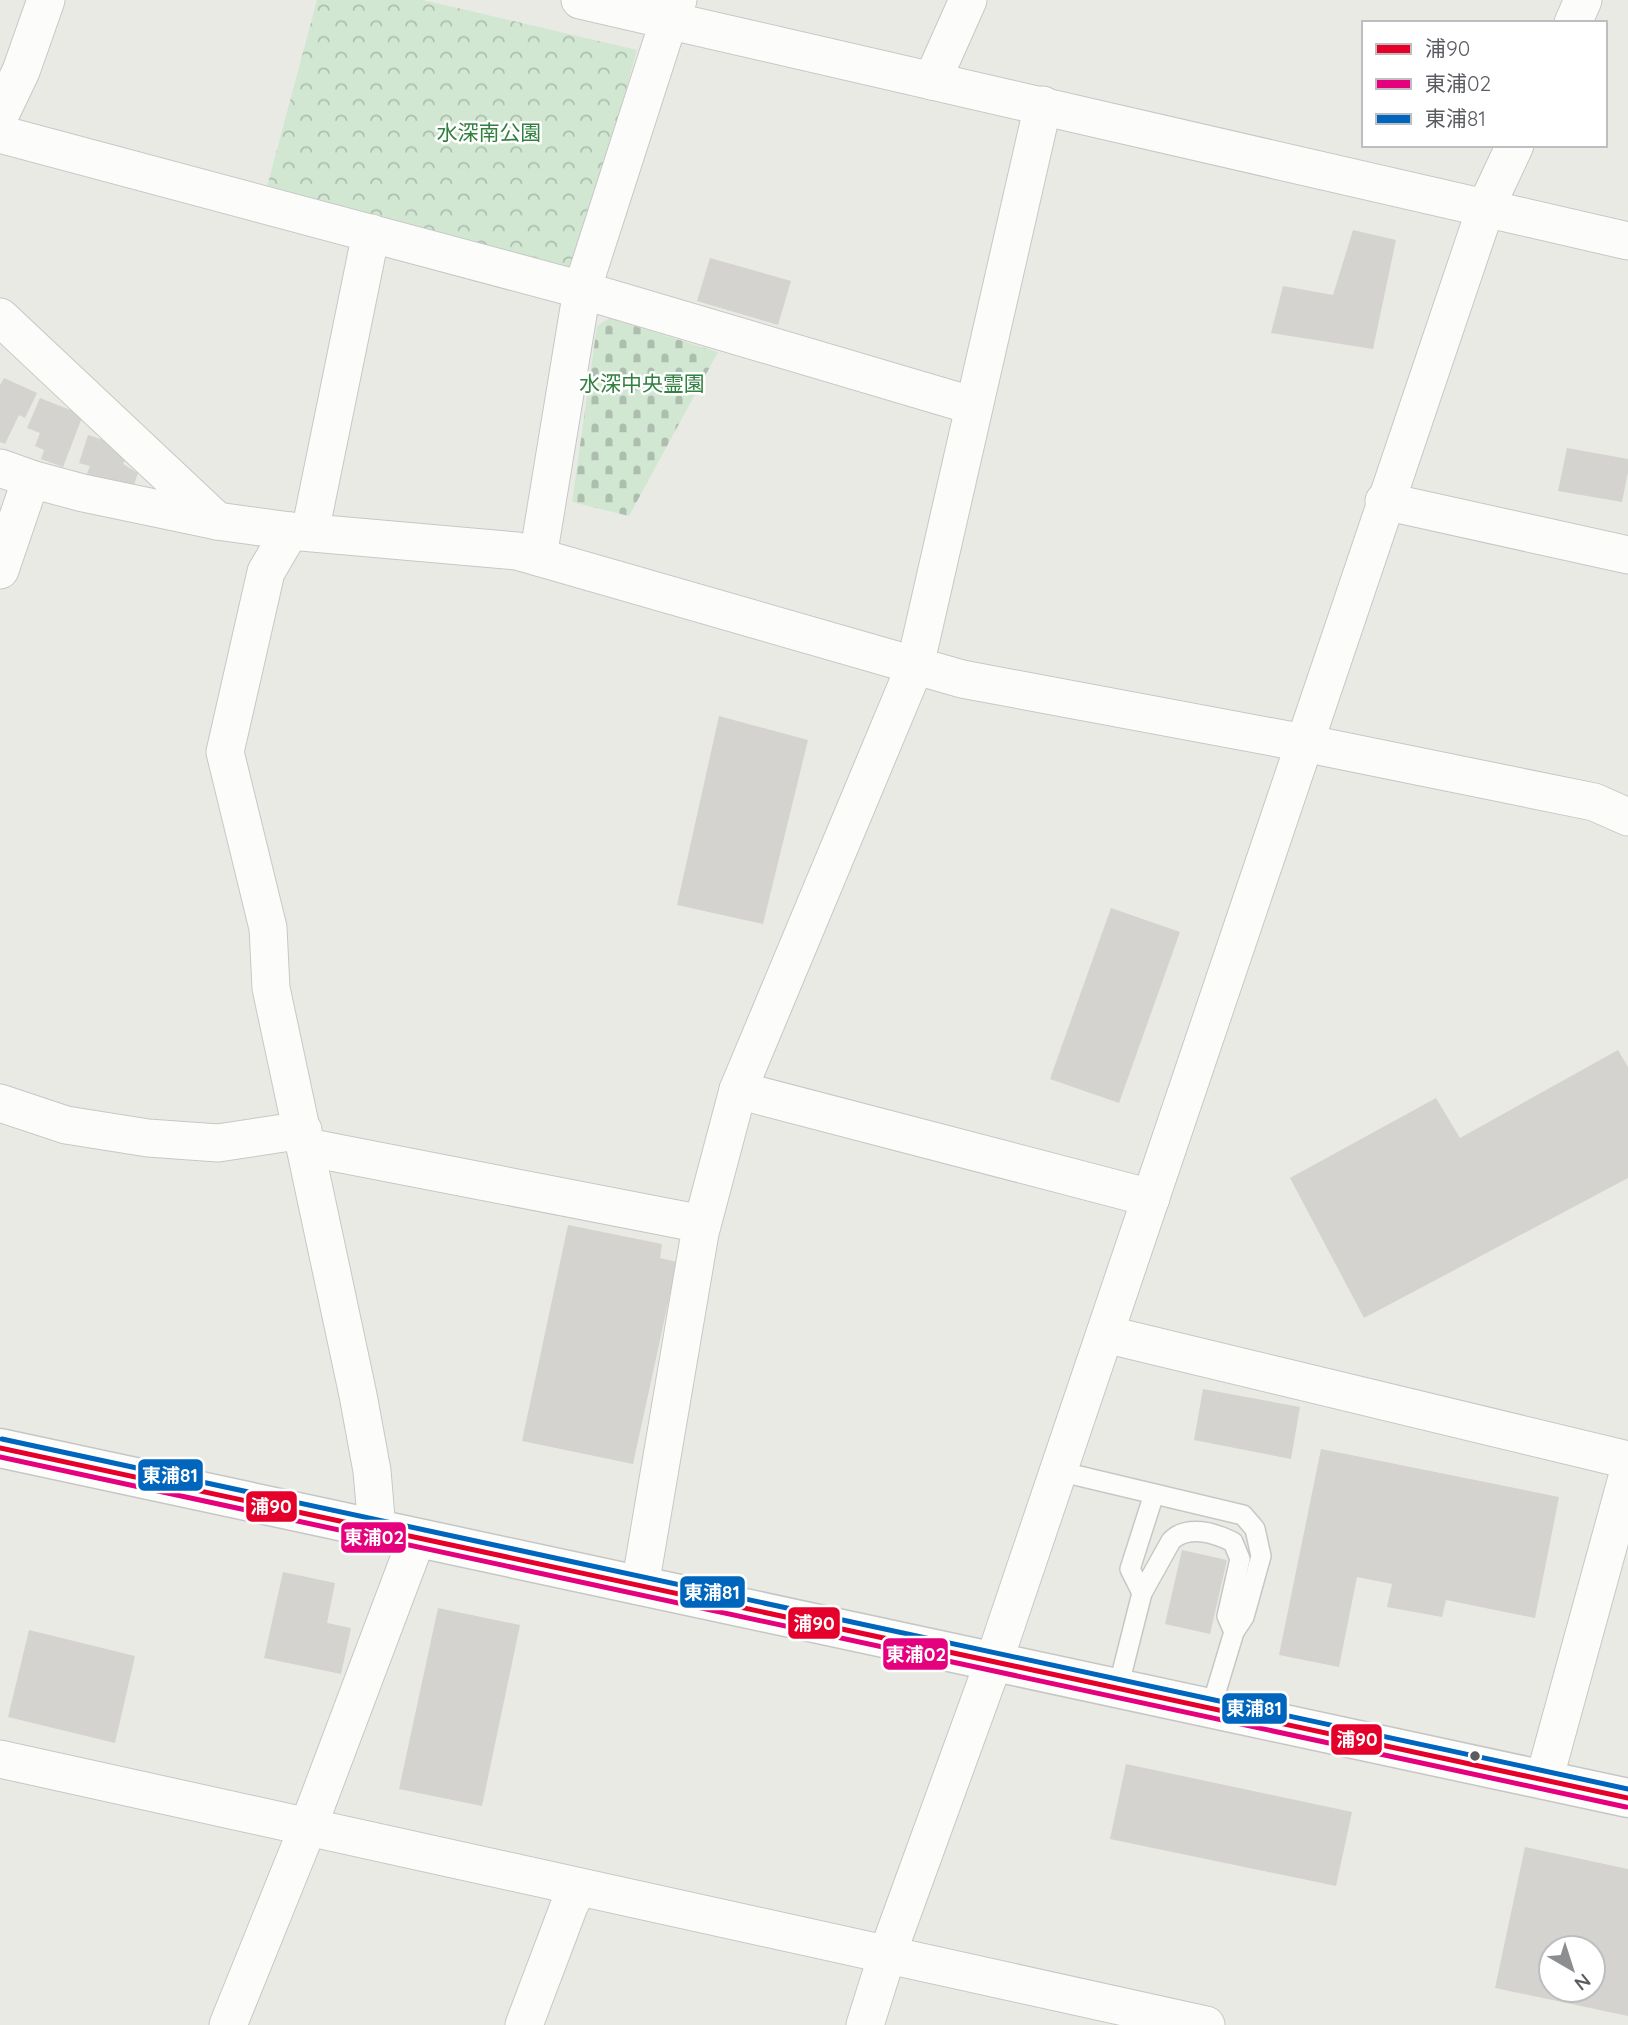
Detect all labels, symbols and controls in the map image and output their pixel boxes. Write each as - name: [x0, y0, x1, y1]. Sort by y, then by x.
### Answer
- legend: [1362, 21, 1607, 147]
- text: 浦90: [1425, 35, 1470, 61]
- text: 東浦02: [1425, 70, 1491, 96]
- text: 東浦81: [1425, 105, 1486, 131]
- park label: 水深南公園: [437, 119, 542, 145]
- park label: 水深中央霊園: [579, 370, 705, 396]
- line badge: 東浦81: [137, 1458, 204, 1492]
- text: 東浦81: [142, 1463, 198, 1487]
- line badge: 浦90: [245, 1490, 298, 1523]
- text: 浦90: [250, 1494, 292, 1518]
- line badge: 東浦02: [340, 1521, 407, 1554]
- text: 東浦02: [344, 1525, 404, 1549]
- line badge: 東浦81: [679, 1575, 746, 1609]
- text: 東浦81: [684, 1580, 740, 1604]
- line badge: 浦90: [787, 1606, 841, 1640]
- text: 浦90: [793, 1611, 835, 1635]
- line badge: 東浦02: [882, 1637, 949, 1671]
- text: 東浦02: [886, 1642, 946, 1666]
- line badge: 東浦81: [1221, 1692, 1288, 1725]
- text: 東浦81: [1226, 1696, 1282, 1720]
- line badge: 浦90: [1330, 1723, 1383, 1756]
- text: 浦90: [1336, 1727, 1378, 1751]
- unlabelled marker: [1468, 1749, 1482, 1763]
- north arrow: [1537, 1934, 1607, 2004]
- text: N: [1570, 1968, 1596, 1996]

